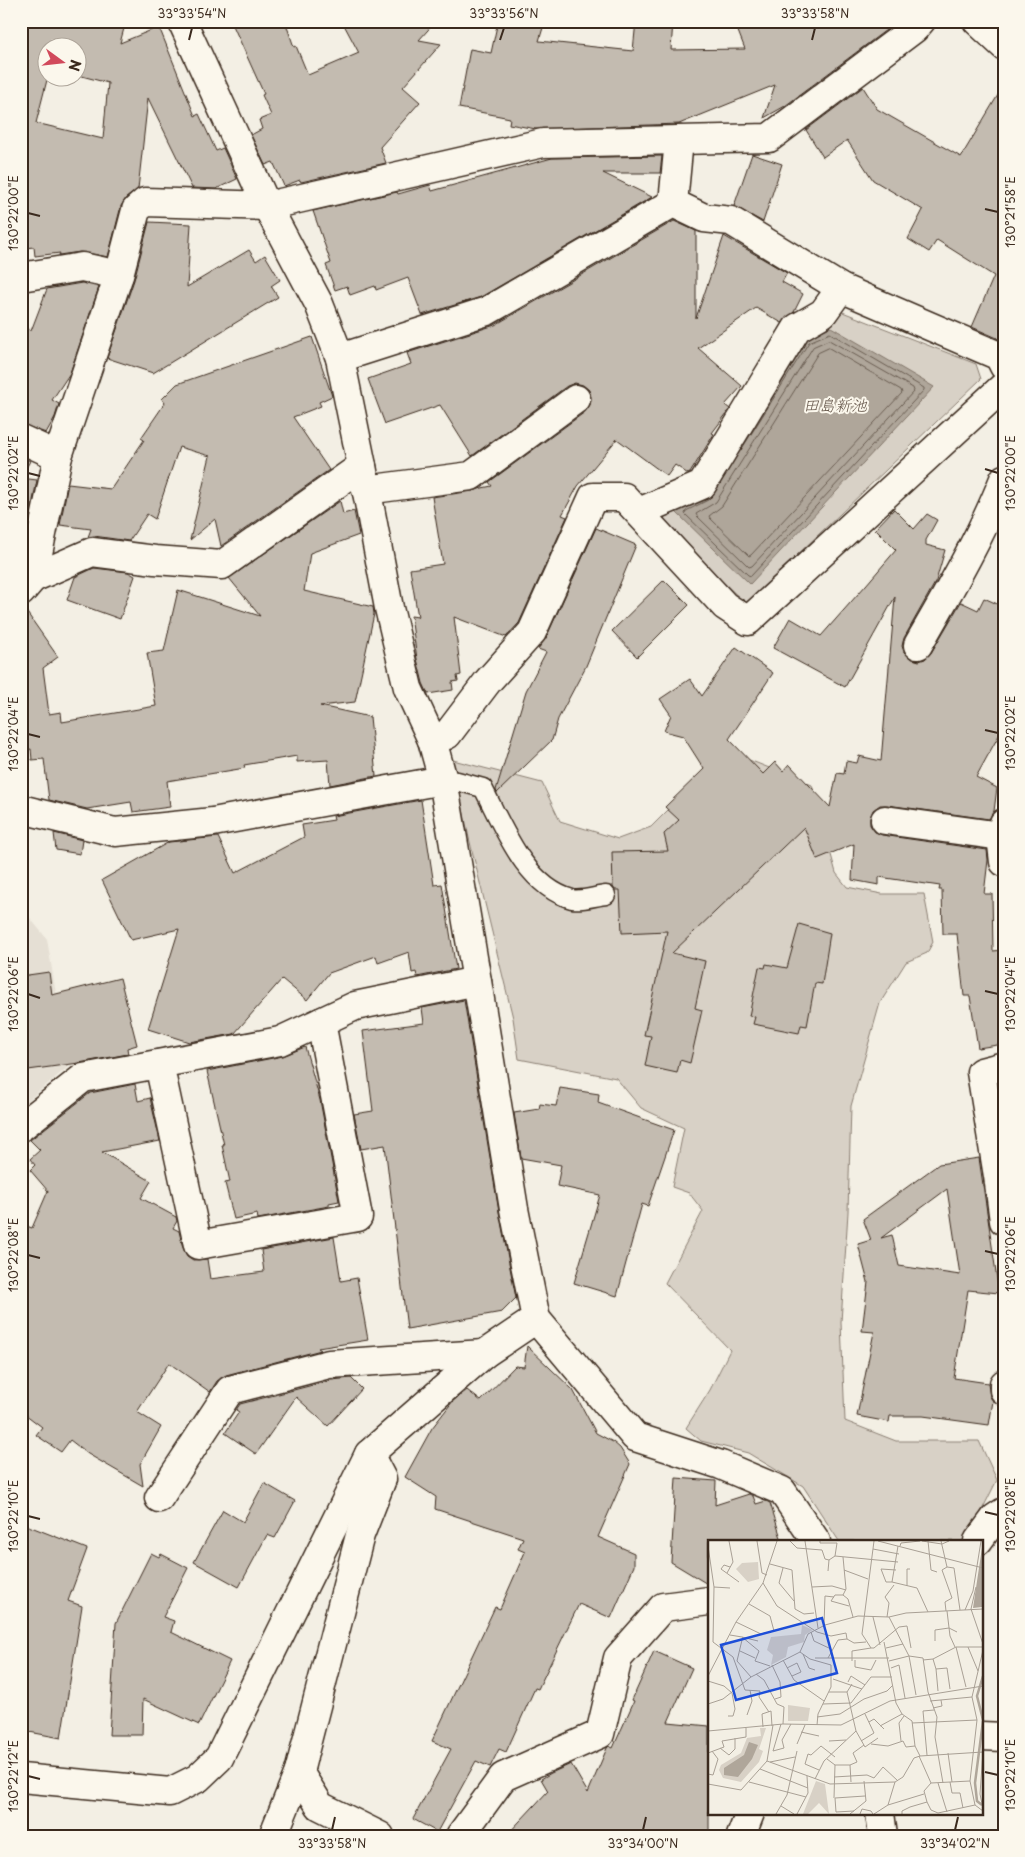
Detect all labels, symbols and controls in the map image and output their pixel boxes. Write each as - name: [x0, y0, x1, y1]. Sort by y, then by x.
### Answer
- text: 33°33'54"N: [158, 4, 226, 22]
- text: 33°33'56"N: [469, 4, 539, 22]
- text: 33°33'58"N: [781, 4, 849, 22]
- north arrow: [38, 38, 88, 88]
- text: N: [63, 57, 87, 74]
- text: 130°22'00"E: [4, 175, 22, 251]
- text: 130°21'58"E: [1001, 176, 1019, 248]
- water label: 田島新池: [803, 392, 868, 416]
- text: 130°22'02"E: [4, 435, 22, 511]
- text: 130°22'00"E: [1001, 435, 1019, 511]
- text: 130°22'02"E: [1001, 695, 1019, 771]
- text: 130°22'04"E: [4, 697, 22, 771]
- text: 130°22'06"E: [4, 956, 22, 1032]
- text: 130°22'04"E: [1001, 957, 1019, 1031]
- text: 130°22'06"E: [1001, 1216, 1019, 1292]
- text: 130°22'08"E: [4, 1218, 22, 1292]
- text: 130°22'08"E: [1001, 1478, 1019, 1552]
- text: 130°22'10"E: [4, 1480, 22, 1552]
- inset map: [708, 1540, 982, 1814]
- text: 130°22'10"E: [1001, 1739, 1019, 1811]
- text: 130°22'12"E: [4, 1740, 22, 1812]
- text: 33°33'58"N: [298, 1834, 366, 1852]
- text: 33°34'00"N: [608, 1834, 678, 1852]
- text: 33°34'02"N: [920, 1834, 990, 1852]

